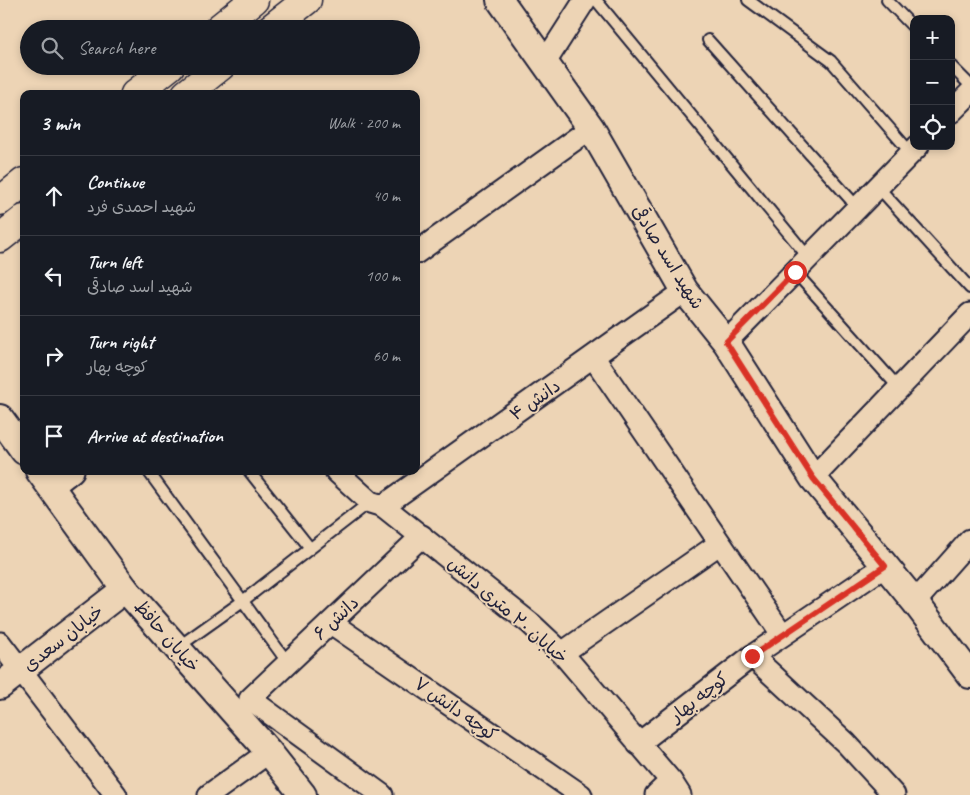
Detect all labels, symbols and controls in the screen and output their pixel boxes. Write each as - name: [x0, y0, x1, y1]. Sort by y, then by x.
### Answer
- map controls: [910, 15, 955, 150]
- button: +: [910, 15, 955, 60]
- search box: [20, 20, 420, 75]
- icon: search: [38, 34, 66, 62]
- text: Search here: [78, 36, 155, 60]
- button: −: [910, 60, 955, 105]
- button: locate: [910, 105, 955, 150]
- text: 3 min: [40, 110, 80, 136]
- text: Walk · 200 m: [328, 113, 400, 133]
- text: Continue: [87, 170, 144, 194]
- icon: ahead: [40, 182, 68, 210]
- text: 40 m: [373, 186, 400, 206]
- text: شهید احمدی فرد: [87, 197, 196, 217]
- street label: شهید اسد صادقی: [627, 200, 710, 313]
- text: Turn left: [87, 250, 142, 274]
- route start: [784, 261, 807, 284]
- icon: left: [40, 262, 68, 290]
- text: 100 m: [366, 266, 400, 286]
- text: شهید اسد صادقی: [87, 277, 193, 297]
- text: Turn right: [87, 330, 154, 354]
- icon: right: [40, 342, 68, 370]
- text: 60 m: [373, 346, 400, 366]
- text: کوچه بهار: [87, 357, 148, 377]
- street label: دانش ۴: [505, 375, 565, 425]
- icon: arrive: [40, 422, 68, 450]
- text: Arrive at destination: [87, 424, 223, 448]
- street label: خیابان ۲۰ متری دانش: [444, 552, 572, 668]
- street label: دانش ۶: [309, 591, 363, 645]
- street label: خیابان حافظ: [130, 595, 204, 677]
- street label: خیابان سعدی: [18, 600, 108, 676]
- route end: [741, 645, 764, 668]
- street label: کوچه بهار: [664, 667, 734, 729]
- street label: کوچه دانش ۷: [409, 672, 502, 747]

